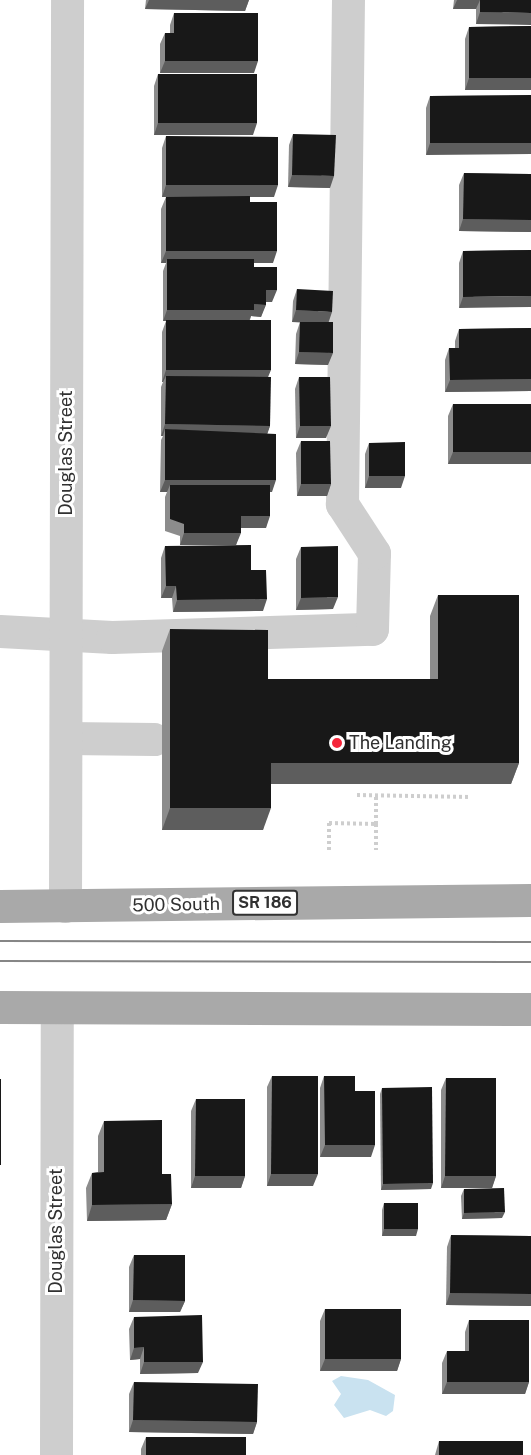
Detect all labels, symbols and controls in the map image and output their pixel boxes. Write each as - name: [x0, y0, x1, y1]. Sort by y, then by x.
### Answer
- street label: Douglas Street: [55, 390, 77, 516]
- place label: The Landing: [349, 732, 452, 754]
- marker: The Landing: [330, 736, 344, 750]
- road number: SR 186: [232, 890, 298, 916]
- street label: 500 South: [132, 893, 220, 917]
- street label: Douglas Street: [45, 1168, 67, 1294]

